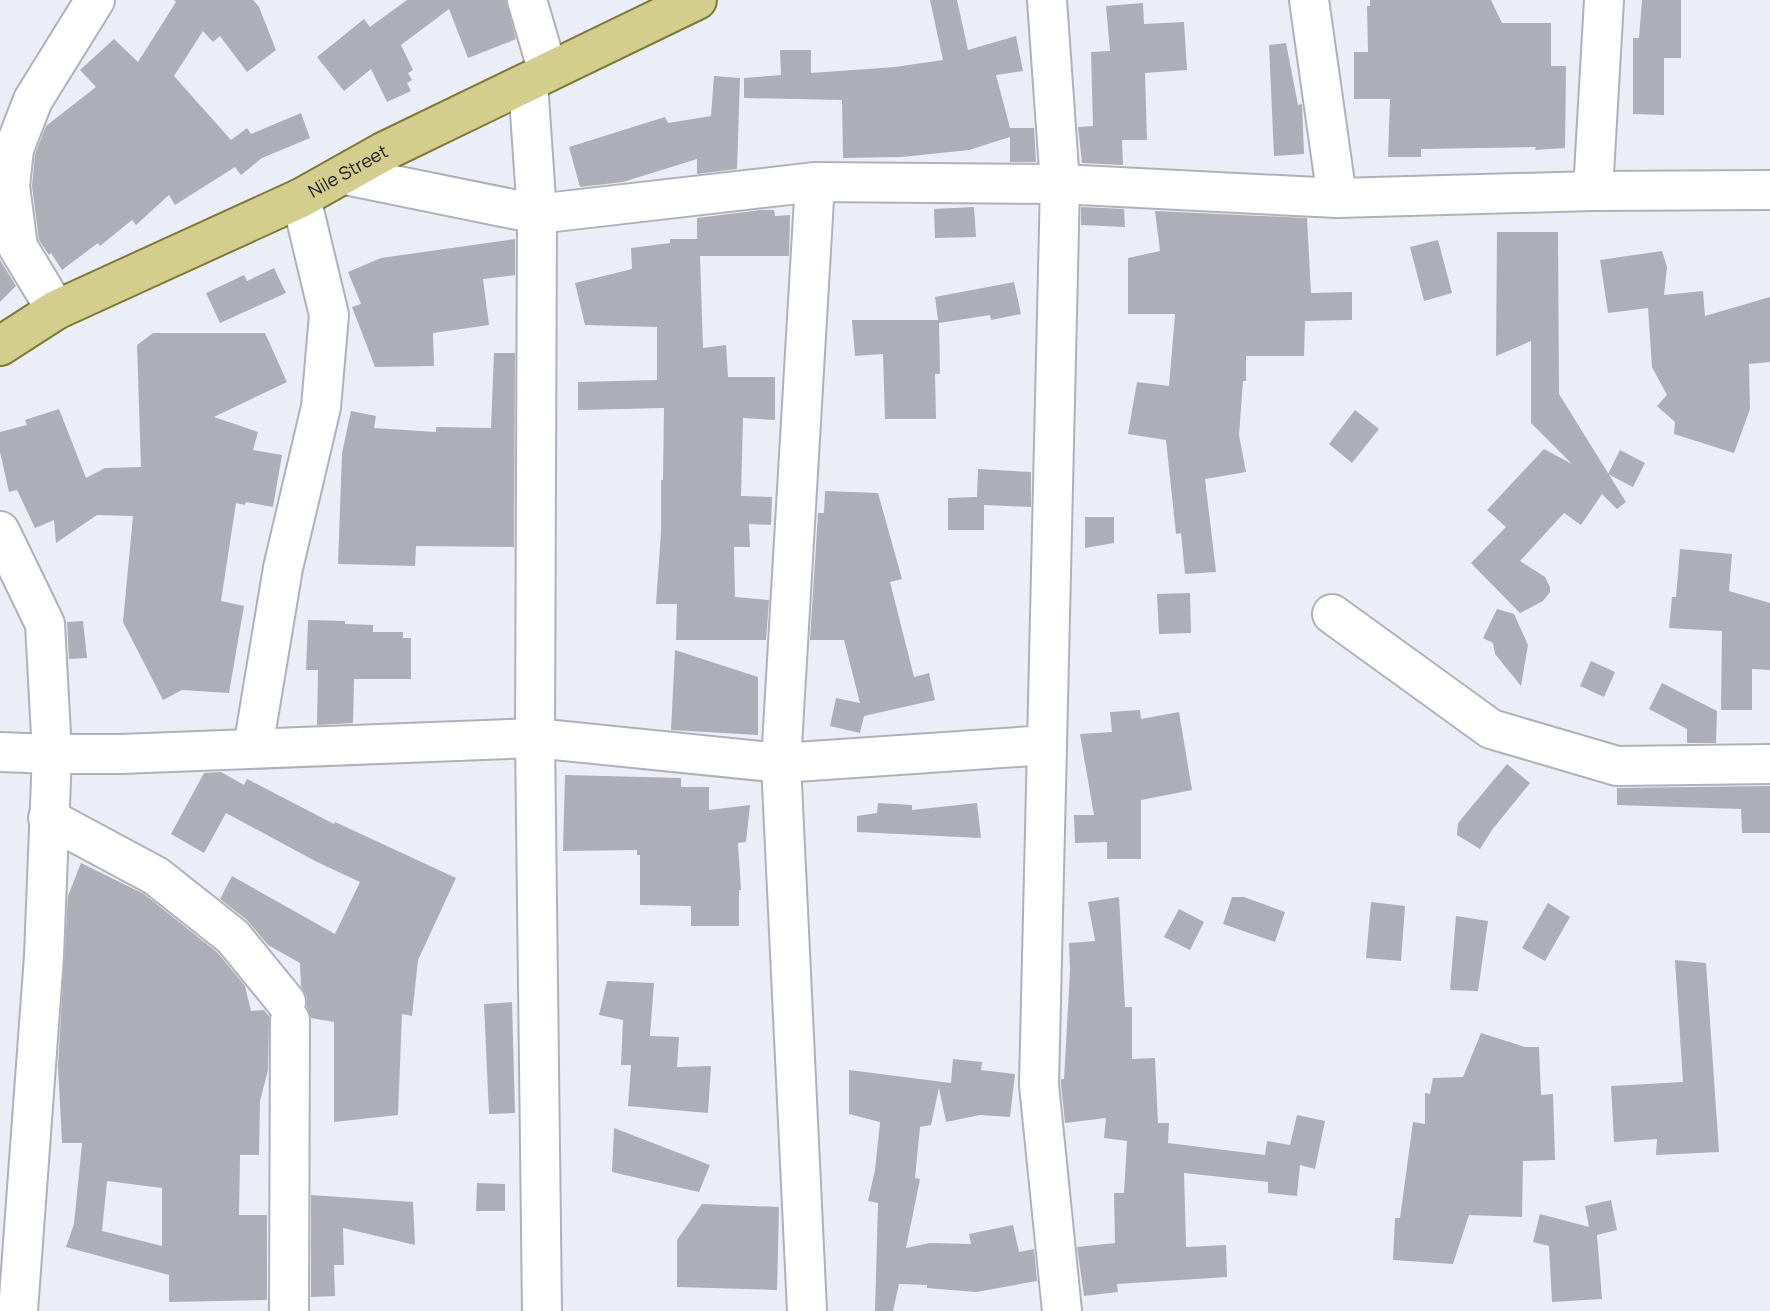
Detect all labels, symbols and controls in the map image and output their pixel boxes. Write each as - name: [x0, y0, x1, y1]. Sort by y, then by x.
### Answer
- street label: Nile Street: [303, 139, 391, 203]

